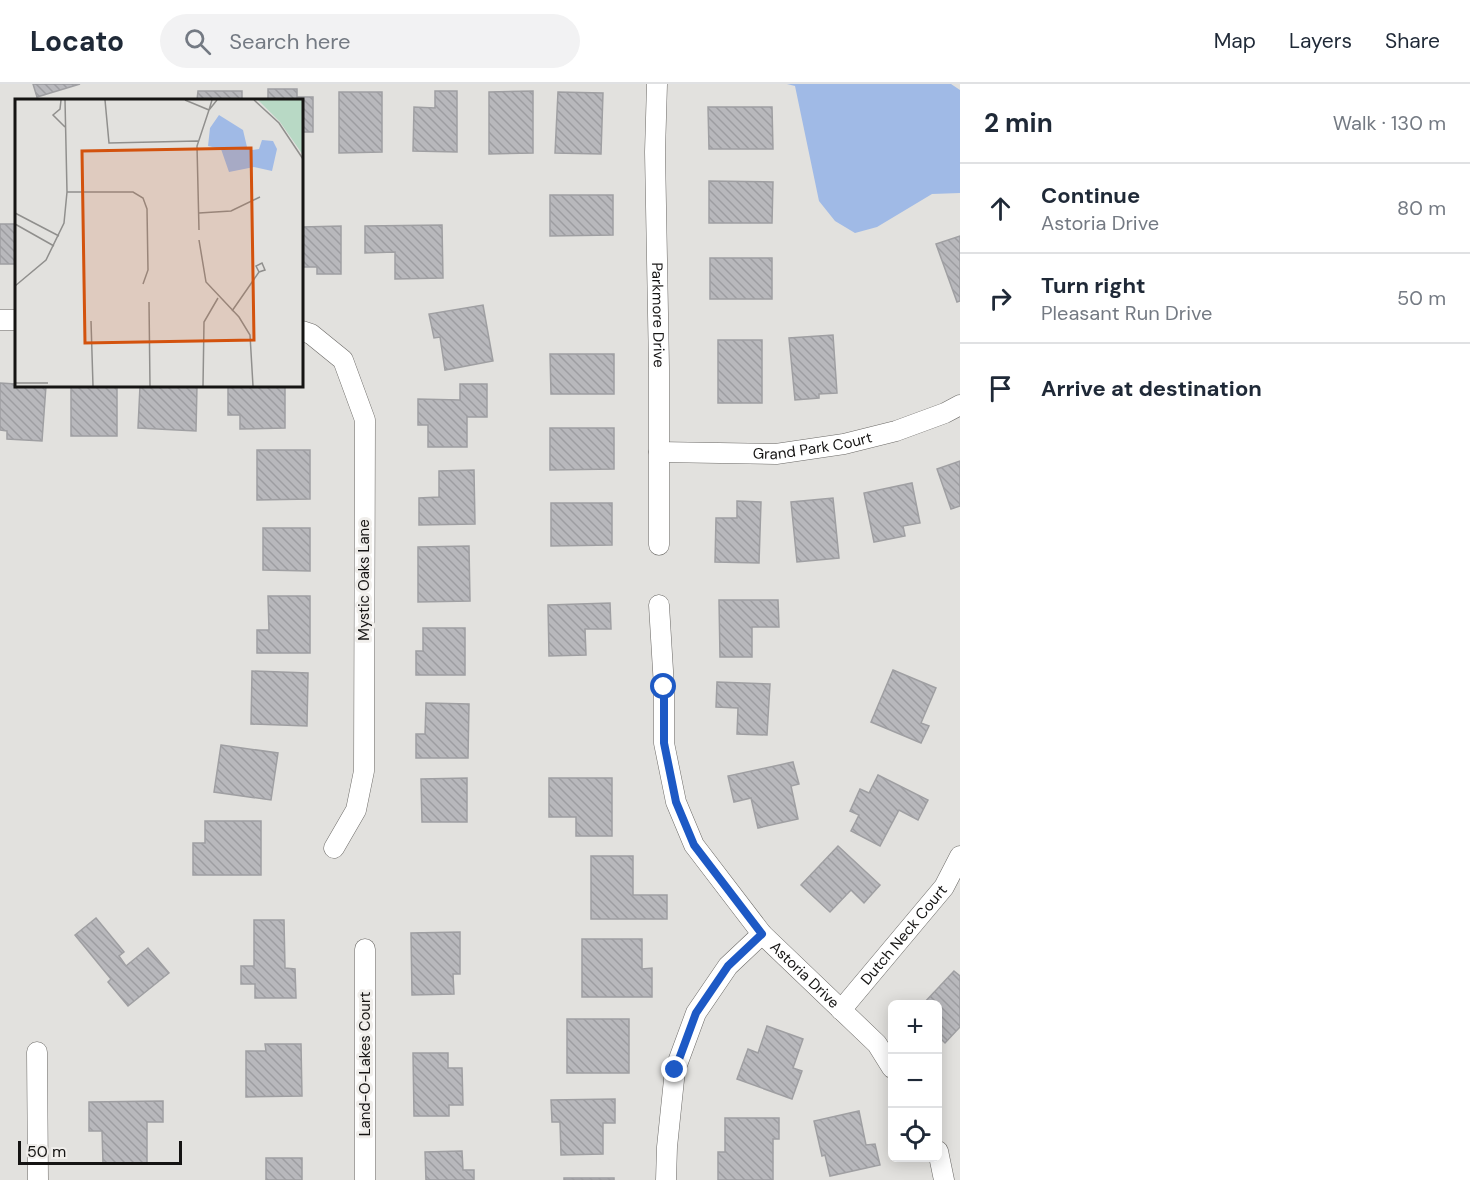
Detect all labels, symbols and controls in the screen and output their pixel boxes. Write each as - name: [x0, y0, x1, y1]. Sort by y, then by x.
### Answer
- search box: [160, 14, 580, 68]
- text: Locato: [30, 23, 124, 60]
- icon: search: [181, 25, 214, 58]
- text: Search here: [229, 27, 351, 56]
- text: Map: [1214, 27, 1256, 55]
- text: Layers: [1289, 27, 1352, 55]
- text: Share: [1385, 27, 1440, 55]
- inset map: [15, 99, 303, 387]
- text: 2 min: [984, 106, 1053, 140]
- text: Walk · 130 m: [1333, 110, 1446, 136]
- text: Continue: [1041, 181, 1140, 210]
- icon: ahead: [984, 192, 1017, 225]
- text: 80 m: [1397, 195, 1446, 221]
- text: Astoria Drive: [1041, 210, 1159, 236]
- street label: Parkmore Drive: [647, 262, 669, 368]
- text: Turn right: [1041, 271, 1146, 300]
- icon: right: [984, 282, 1017, 315]
- text: 50 m: [1397, 285, 1446, 311]
- text: Pleasant Run Drive: [1041, 300, 1212, 326]
- icon: arrive: [984, 372, 1017, 405]
- text: Arrive at destination: [1041, 374, 1262, 403]
- street label: Grand Park Court: [753, 427, 874, 464]
- street label: Mystic Oaks Lane: [354, 519, 374, 641]
- route start: [650, 673, 676, 699]
- street label: Dutch Neck Court: [856, 881, 952, 989]
- street label: Astoria Drive: [766, 937, 844, 1013]
- street label: Land-O-Lakes Court: [355, 992, 375, 1136]
- map controls: [888, 1000, 942, 1162]
- button: +: [888, 1000, 942, 1054]
- button: −: [888, 1054, 942, 1108]
- route end: [661, 1056, 687, 1082]
- button: locate: [888, 1108, 942, 1162]
- scale bar: [18, 1138, 182, 1166]
- text: 50 m: [27, 1141, 66, 1162]

